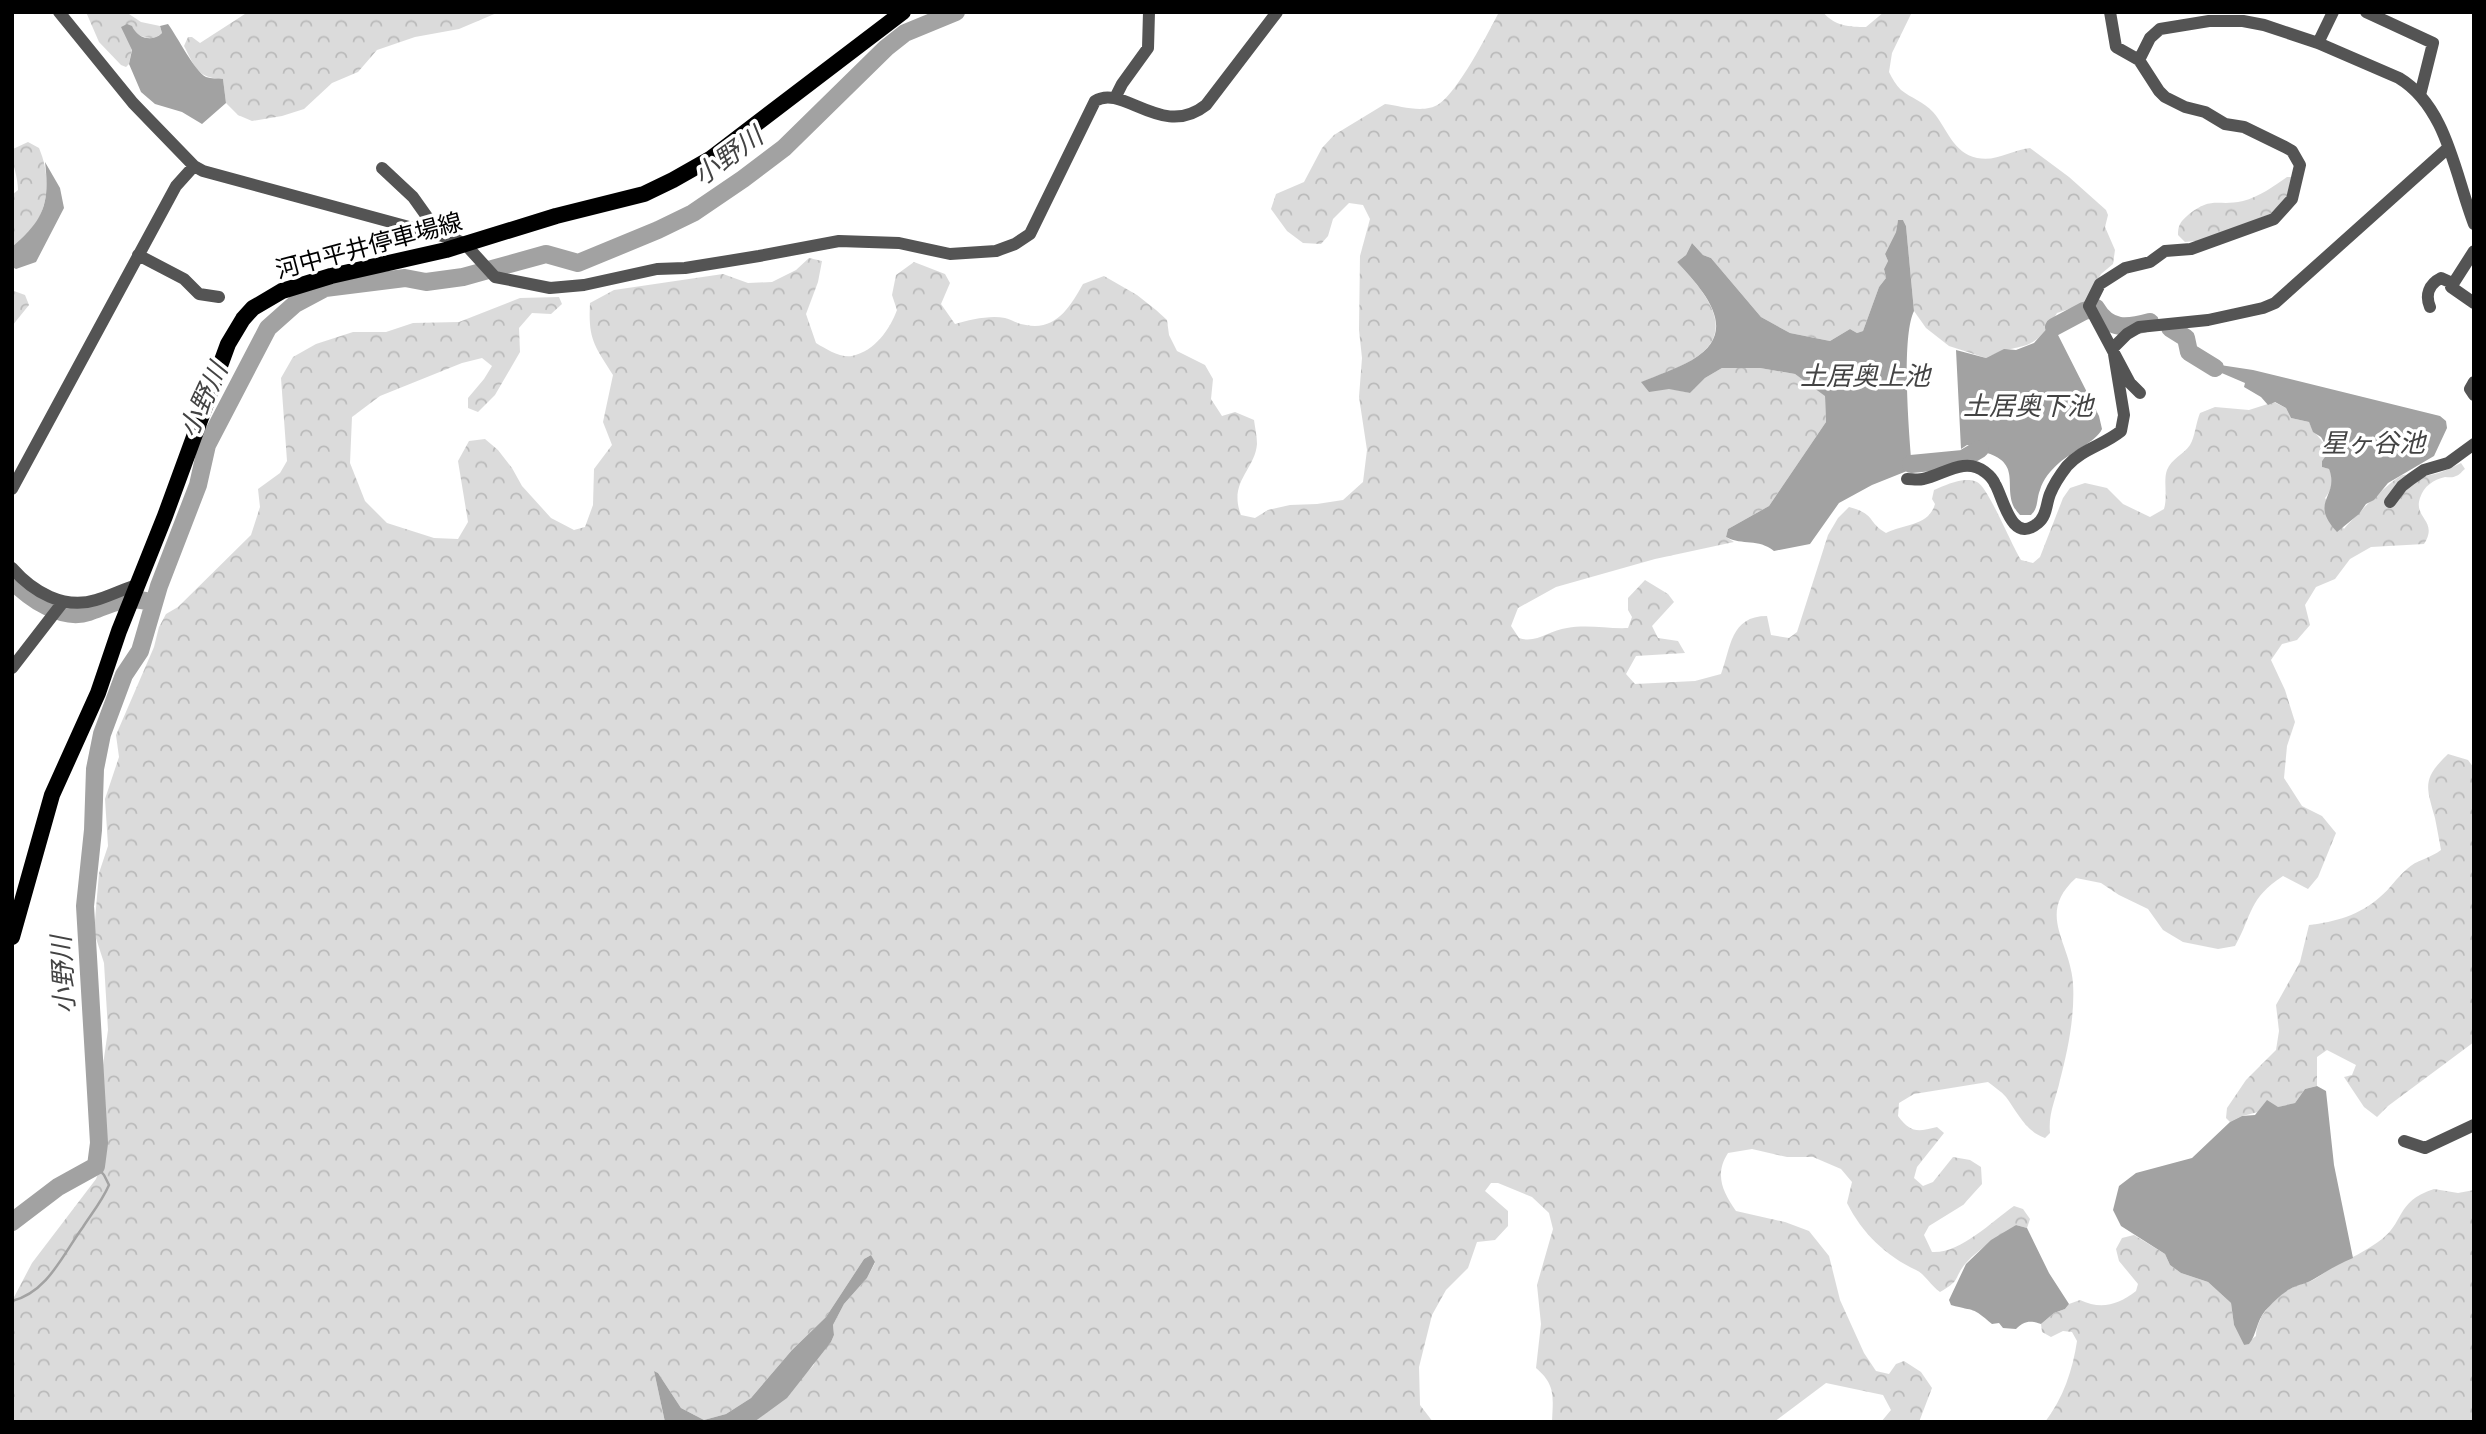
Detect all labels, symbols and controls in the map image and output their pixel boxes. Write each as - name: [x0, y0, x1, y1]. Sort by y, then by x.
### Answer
- water label: 小野川: [686, 118, 771, 192]
- street label: 河中平井停車場線: [272, 206, 466, 285]
- water label: 小野川: [171, 355, 235, 442]
- water label: 土居奥上池: [1800, 359, 1933, 392]
- water label: 土居奥下池: [1963, 389, 2096, 422]
- water label: 星ヶ谷池: [2321, 426, 2428, 459]
- water label: 小野川: [44, 932, 81, 1015]

